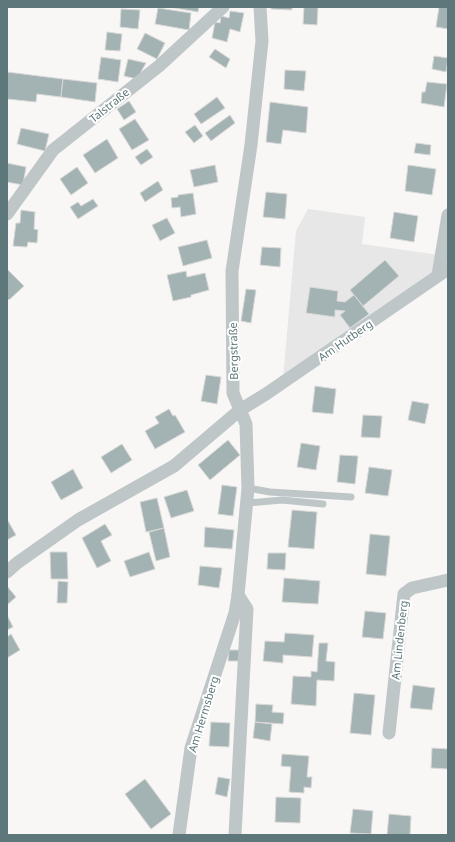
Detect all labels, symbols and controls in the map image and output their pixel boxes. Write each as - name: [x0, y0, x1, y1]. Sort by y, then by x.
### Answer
- street label: Talstraße: [86, 84, 132, 126]
- street label: Am Hutberg: [315, 316, 375, 364]
- street label: Bergstraße: [225, 322, 241, 380]
- street label: Am Lindenberg: [387, 600, 411, 680]
- street label: Am Hermsberg: [184, 674, 222, 754]

